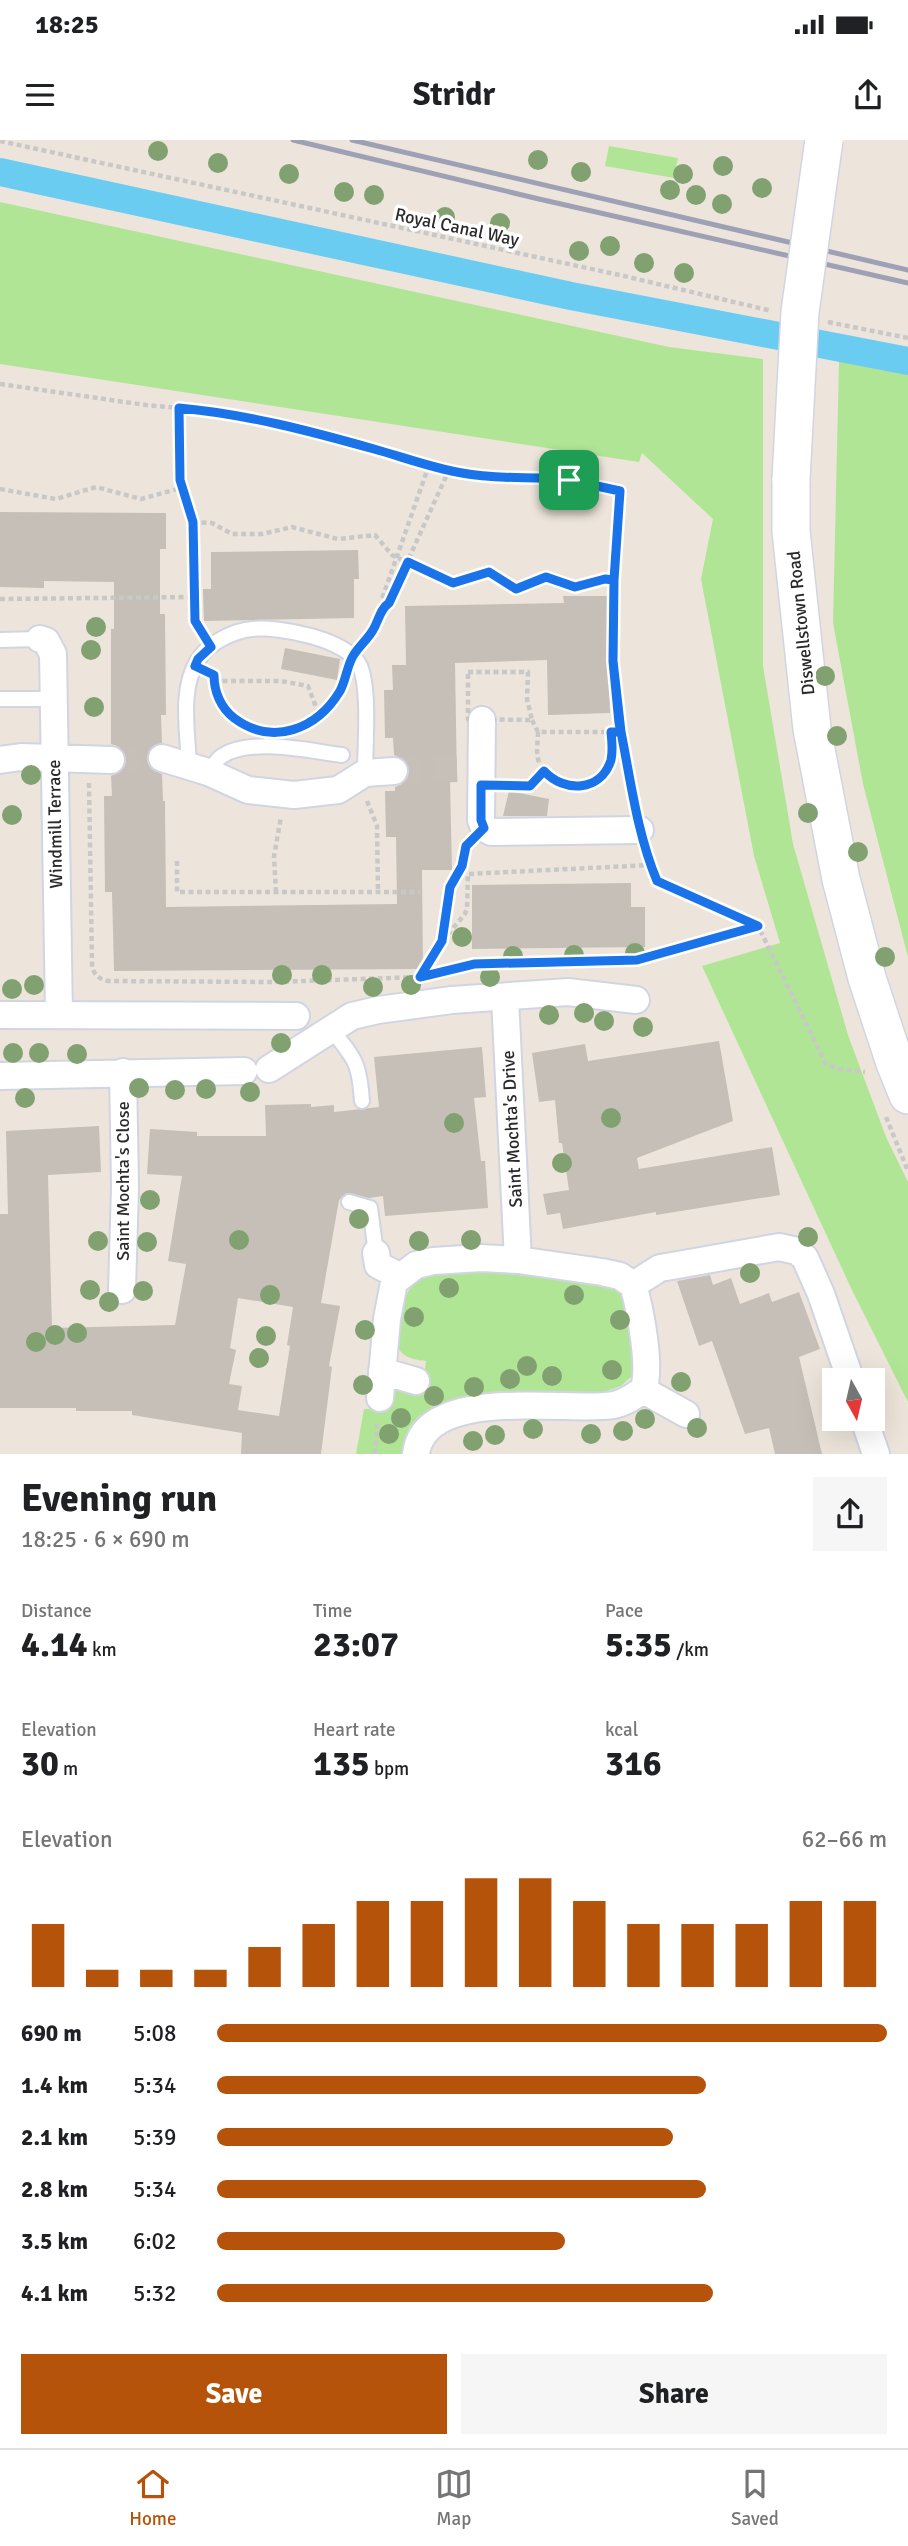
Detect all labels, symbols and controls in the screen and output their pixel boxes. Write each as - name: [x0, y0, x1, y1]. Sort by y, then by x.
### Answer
- text: 18:25: [35, 9, 99, 41]
- text: Stridr: [413, 75, 495, 114]
- icon: menu: [21, 76, 59, 114]
- icon: share: [849, 76, 887, 114]
- street label: Royal Canal Way: [393, 203, 522, 251]
- pin: [539, 450, 599, 510]
- icon: arrive: [550, 461, 588, 499]
- street label: Diswellstown Road: [782, 550, 820, 696]
- street label: Windmill Terrace: [43, 759, 67, 889]
- street label: Saint Mochta's Drive: [497, 1050, 527, 1208]
- street label: Saint Mochta's Close: [112, 1101, 134, 1261]
- north arrow: [822, 1368, 886, 1432]
- map controls: [822, 1368, 885, 1431]
- text: Evening run: [21, 1475, 217, 1522]
- button: share: [813, 1477, 887, 1551]
- text: 18:25 · 6 × 690 m: [21, 1525, 190, 1554]
- text: Distance: [21, 1599, 92, 1623]
- text: Time: [313, 1599, 352, 1623]
- text: Pace: [605, 1599, 643, 1623]
- text: 4.14: [21, 1623, 88, 1666]
- text: 23:07: [313, 1623, 399, 1666]
- text: 5:35: [605, 1623, 672, 1666]
- text: km: [88, 1638, 117, 1662]
- text: /km: [672, 1638, 709, 1662]
- text: Elevation: [21, 1718, 97, 1742]
- text: Heart rate: [313, 1718, 395, 1742]
- text: kcal: [605, 1718, 638, 1742]
- text: 30: [21, 1742, 59, 1785]
- text: 135: [313, 1742, 370, 1785]
- text: 316: [605, 1742, 662, 1785]
- text: m: [59, 1757, 78, 1781]
- text: bpm: [370, 1757, 409, 1781]
- text: Elevation: [21, 1825, 113, 1854]
- text: 62–66 m: [802, 1825, 887, 1854]
- text: 690 m: [21, 2019, 82, 2048]
- text: 5:08: [133, 2019, 176, 2048]
- text: 1.4 km: [21, 2071, 88, 2100]
- text: 5:34: [133, 2071, 176, 2100]
- text: 2.1 km: [21, 2123, 88, 2152]
- text: 5:39: [133, 2123, 176, 2152]
- text: 2.8 km: [21, 2175, 88, 2204]
- text: 5:34: [133, 2175, 176, 2204]
- text: 3.5 km: [21, 2227, 88, 2256]
- text: 6:02: [133, 2227, 176, 2256]
- text: 4.1 km: [21, 2279, 88, 2308]
- text: 5:32: [133, 2279, 176, 2308]
- button: Save: [21, 2354, 447, 2434]
- button: Share: [461, 2354, 887, 2434]
- tab: Home: [129, 2465, 176, 2531]
- tab: Map: [435, 2465, 473, 2531]
- tab: Saved: [731, 2465, 779, 2531]

